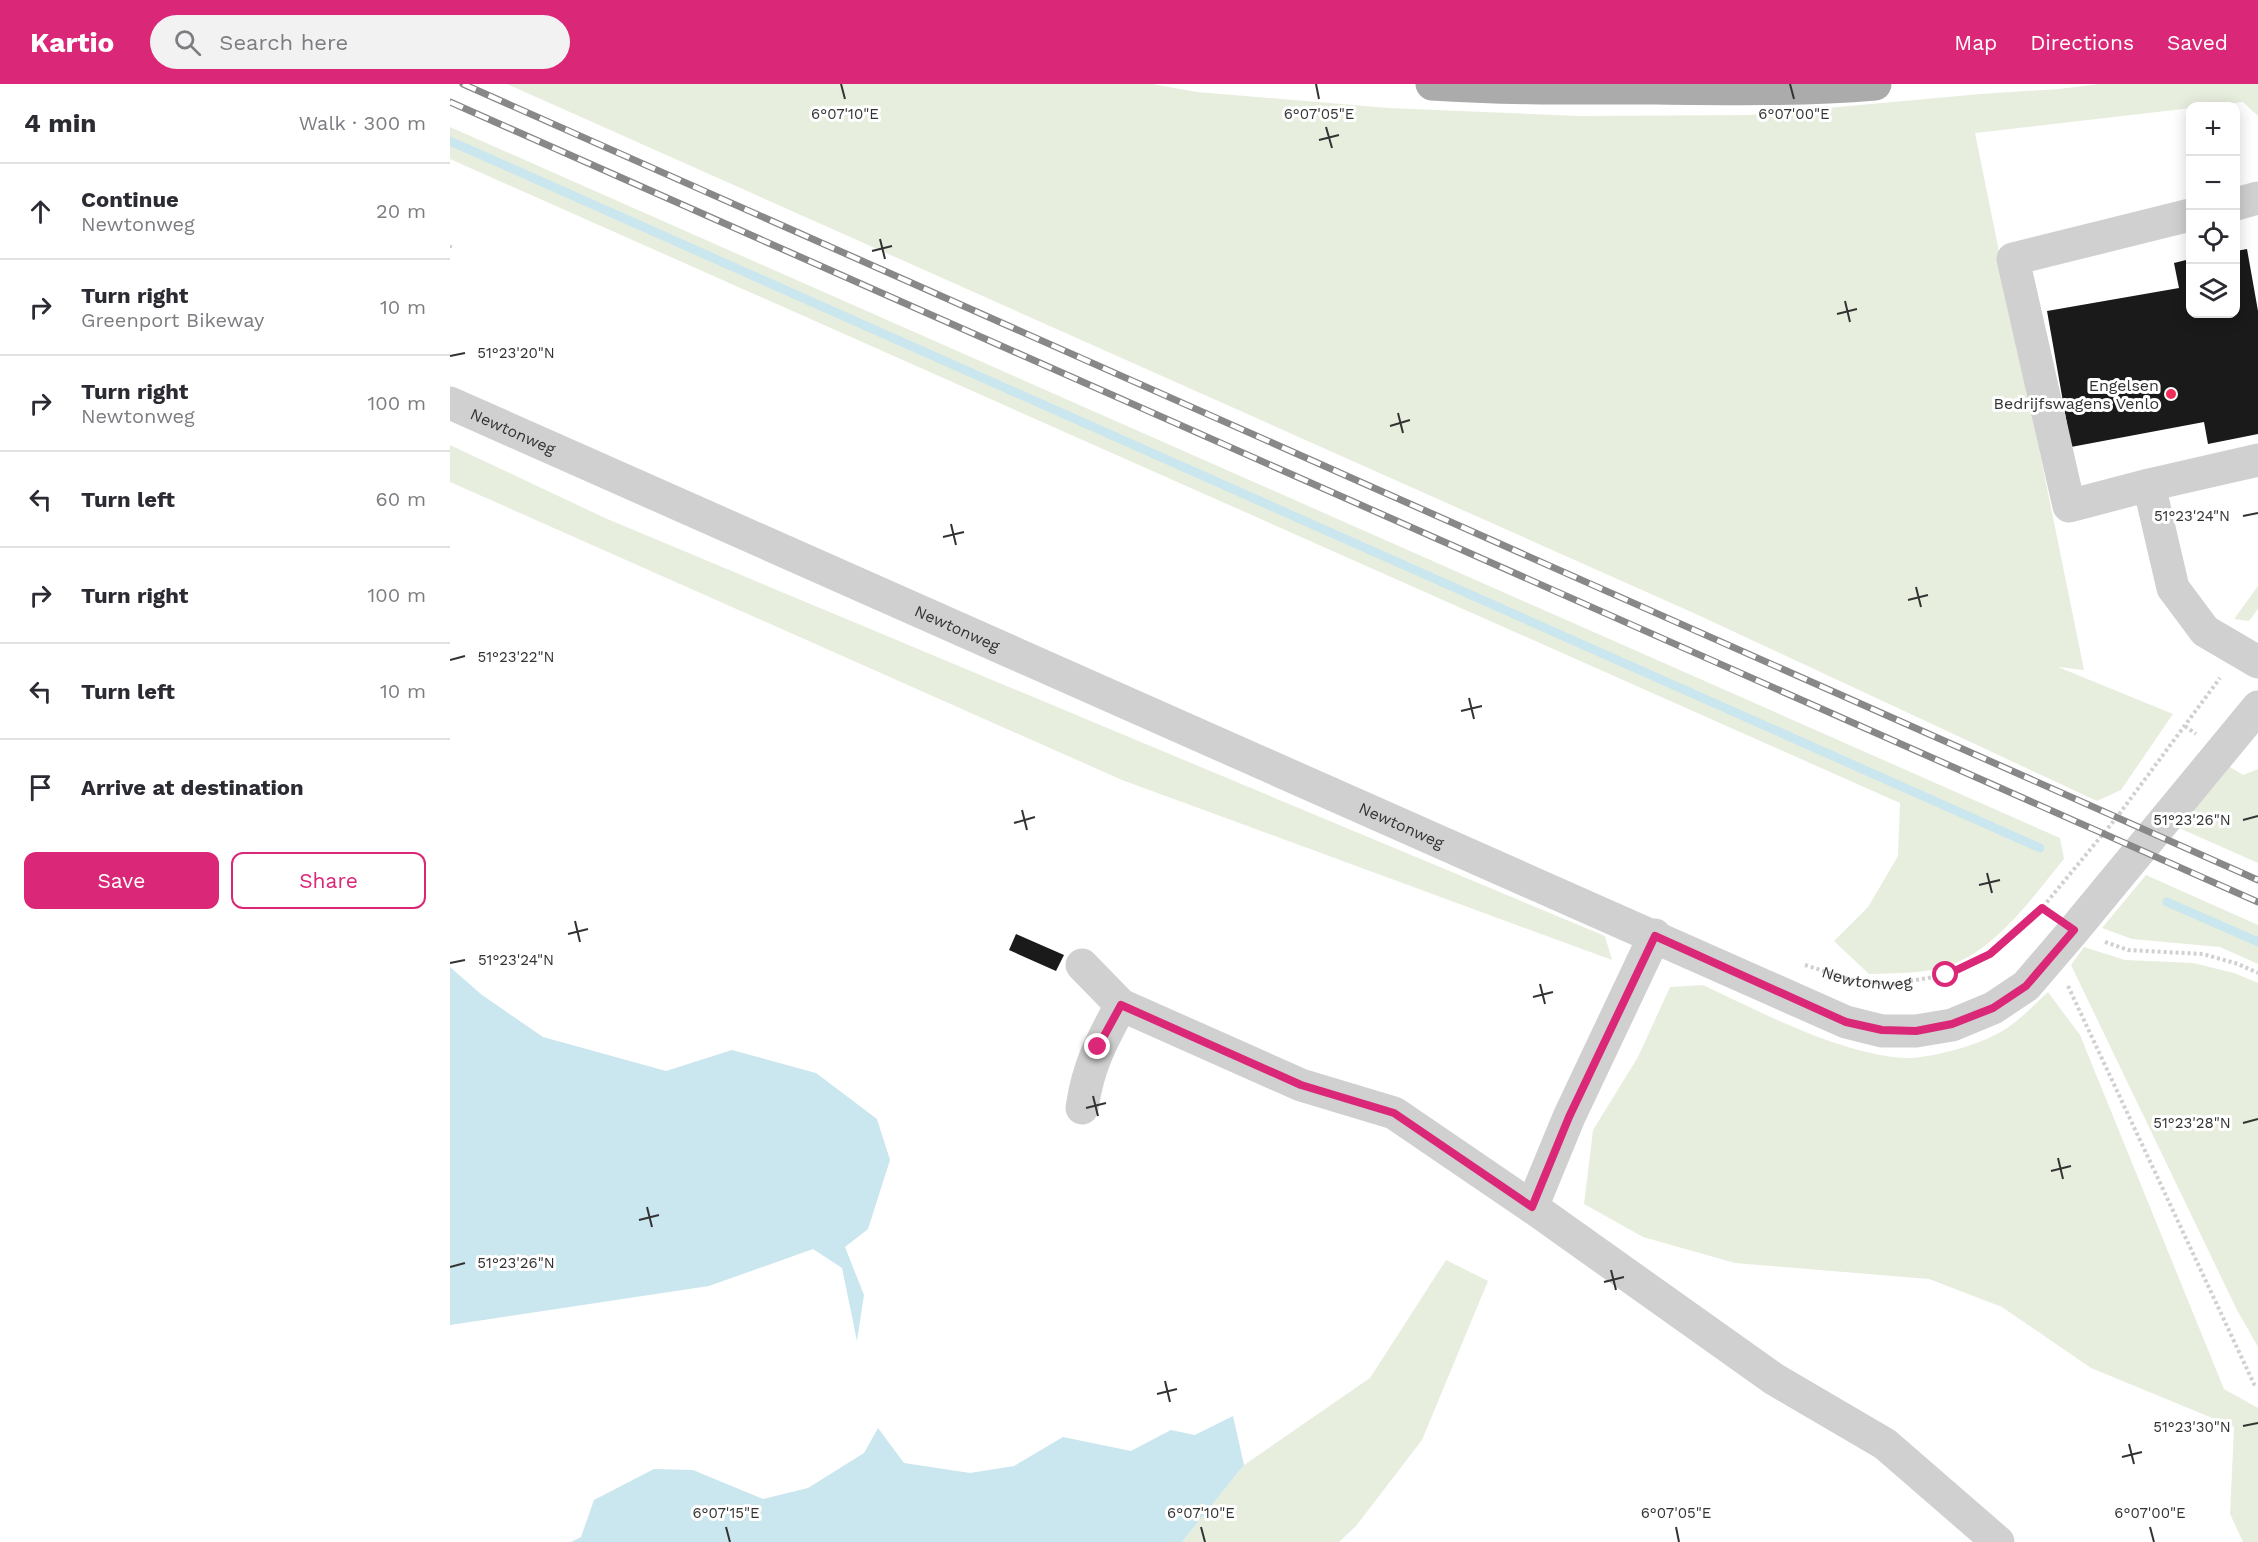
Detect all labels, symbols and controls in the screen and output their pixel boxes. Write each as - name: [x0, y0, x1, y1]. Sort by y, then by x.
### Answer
- search box: [150, 15, 570, 69]
- text: Kartio: [30, 26, 114, 59]
- icon: search: [171, 26, 204, 59]
- text: Search here: [219, 30, 348, 55]
- text: Map: [1954, 30, 1997, 55]
- text: Directions: [2030, 30, 2134, 55]
- text: Saved: [2167, 30, 2228, 55]
- map controls: [2186, 102, 2240, 318]
- button: +: [2186, 102, 2240, 156]
- text: 6°07'10"E: [811, 105, 879, 123]
- text: 6°07'05"E: [1284, 105, 1354, 123]
- text: 6°07'00"E: [1758, 105, 1830, 123]
- text: 4 min: [24, 108, 96, 138]
- text: Walk · 300 m: [299, 111, 426, 135]
- button: −: [2186, 156, 2240, 210]
- text: Continue: [81, 187, 179, 212]
- icon: ahead: [24, 195, 57, 228]
- text: 20 m: [376, 199, 426, 223]
- button: locate: [2186, 210, 2240, 264]
- text: Newtonweg: [81, 212, 195, 236]
- button: layers: [2186, 264, 2240, 318]
- text: Turn right: [81, 283, 188, 308]
- icon: right: [24, 291, 57, 324]
- text: 10 m: [380, 295, 426, 319]
- text: Greenport Bikeway: [81, 308, 264, 332]
- text: 51°23'20"N: [477, 344, 555, 362]
- place label: Engelsen Bedrijfswagens Venlo: [1993, 376, 2159, 413]
- text: Turn right: [81, 379, 188, 404]
- icon: right: [24, 387, 57, 420]
- marker: Engelsen Bedrijfswagens Venlo: [2164, 387, 2178, 401]
- text: 100 m: [367, 391, 426, 415]
- text: Newtonweg: [81, 404, 195, 428]
- street label: Newtonweg: [467, 404, 559, 459]
- icon: left: [24, 483, 57, 516]
- text: Turn left: [81, 487, 175, 512]
- text: 60 m: [376, 487, 426, 511]
- text: 51°23'24"N: [2154, 507, 2230, 525]
- icon: right: [24, 579, 57, 612]
- text: Turn right: [81, 583, 188, 608]
- text: 100 m: [367, 583, 426, 607]
- street label: Newtonweg: [912, 601, 1003, 656]
- text: 51°23'22"N: [477, 648, 555, 666]
- icon: left: [24, 675, 57, 708]
- text: Turn left: [81, 679, 175, 704]
- text: 10 m: [380, 679, 426, 703]
- icon: arrive: [24, 771, 57, 804]
- text: Arrive at destination: [81, 775, 304, 800]
- street label: Newtonweg: [1356, 798, 1447, 853]
- text: 51°23'26"N: [2153, 811, 2231, 829]
- button: Save: [24, 852, 219, 909]
- button: Share: [231, 852, 426, 909]
- text: 51°23'24"N: [478, 951, 554, 969]
- route start: [1932, 961, 1958, 987]
- street label: Newtonweg: [1819, 962, 1914, 994]
- route end: [1084, 1033, 1110, 1059]
- text: 51°23'28"N: [2153, 1114, 2231, 1132]
- text: 51°23'26"N: [477, 1254, 555, 1272]
- text: 51°23'30"N: [2153, 1418, 2231, 1436]
- text: 6°07'15"E: [692, 1504, 760, 1522]
- text: 6°07'10"E: [1167, 1504, 1235, 1522]
- text: 6°07'05"E: [1641, 1504, 1711, 1522]
- text: 6°07'00"E: [2114, 1504, 2186, 1522]

